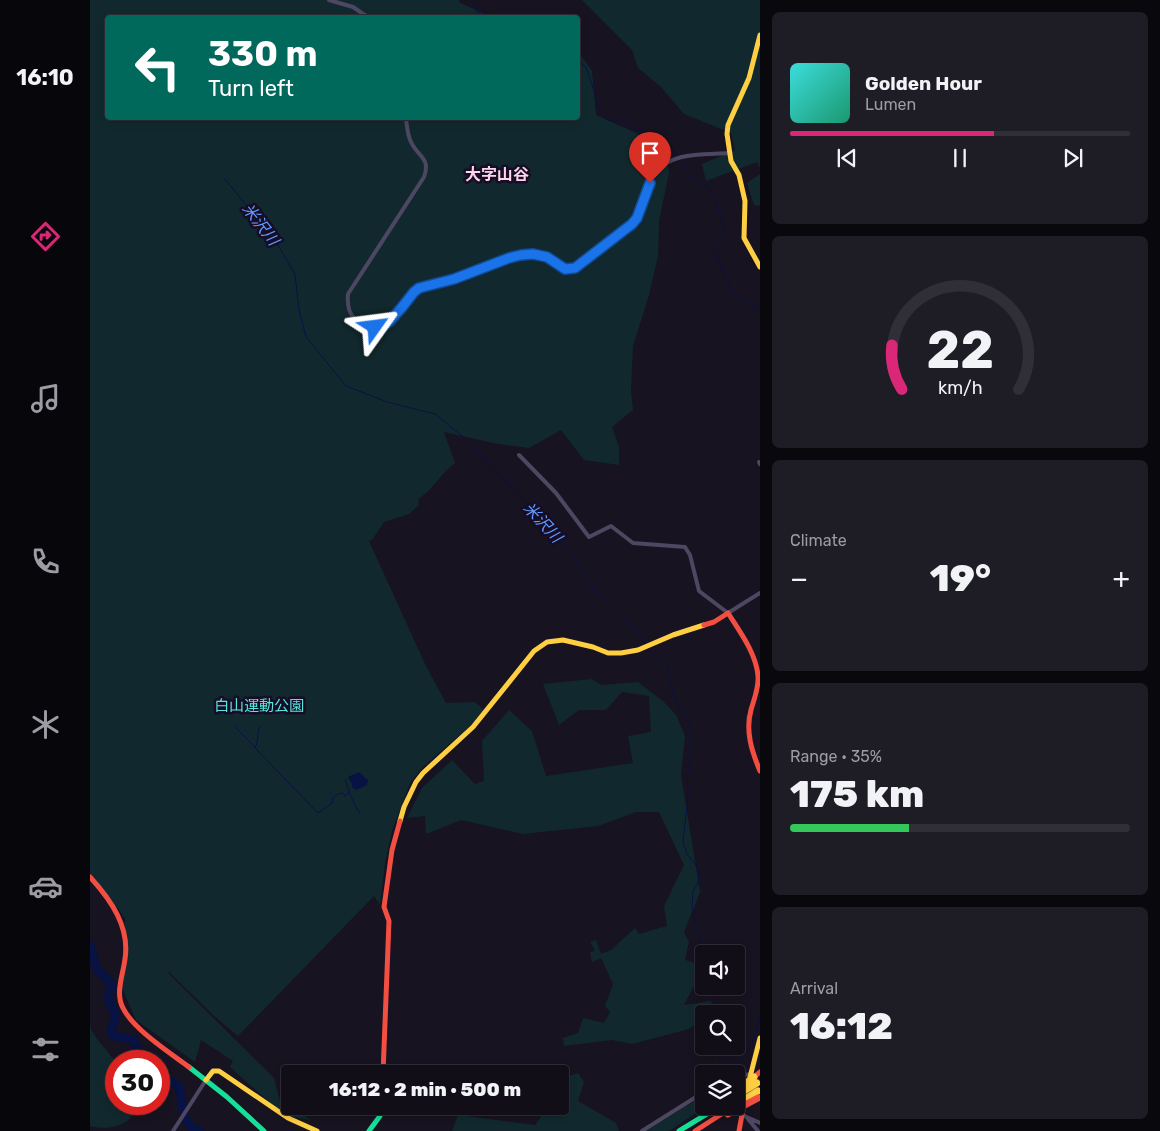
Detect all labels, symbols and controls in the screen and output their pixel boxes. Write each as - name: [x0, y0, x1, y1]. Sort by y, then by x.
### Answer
- text: 330 m: [208, 33, 317, 75]
- icon: left: [125, 35, 190, 100]
- text: 16:10: [16, 64, 74, 91]
- text: Golden Hour: [865, 72, 982, 95]
- text: Turn left: [208, 75, 294, 102]
- text: Lumen: [865, 95, 916, 114]
- pin: [629, 132, 671, 183]
- icon: arrive: [636, 139, 664, 167]
- icon: previous: [833, 144, 861, 172]
- icon: pause: [946, 144, 974, 172]
- icon: next: [1059, 144, 1087, 172]
- district label: 大字山谷: [465, 165, 529, 184]
- water label: 米沢川: [238, 200, 284, 251]
- icon: directions: [28, 219, 63, 254]
- position arrow: [348, 300, 400, 352]
- text: 22: [926, 319, 994, 381]
- text: km/h: [938, 377, 982, 398]
- icon: music: [28, 381, 63, 416]
- water label: 米沢川: [519, 498, 567, 548]
- text: Climate: [790, 531, 847, 550]
- icon: phone: [28, 544, 63, 579]
- text: 19°: [930, 555, 991, 601]
- text: −: [790, 562, 808, 595]
- text: +: [1113, 562, 1130, 595]
- park label: 白山運動公園: [214, 697, 304, 715]
- icon: climate: [28, 707, 63, 742]
- text: Range · 35%: [790, 747, 882, 766]
- text: 175 km: [790, 771, 924, 817]
- icon: car: [28, 869, 63, 904]
- map controls: [695, 945, 745, 1115]
- button: sound: [695, 945, 745, 995]
- text: Arrival: [790, 979, 838, 998]
- text: 16:12: [790, 1003, 893, 1049]
- button: search: [695, 1005, 745, 1055]
- icon: filters: [28, 1032, 63, 1067]
- speed limit sign: 30: [105, 1050, 170, 1115]
- button: layers: [695, 1065, 745, 1115]
- text: 16:12 · 2 min · 500 m: [329, 1078, 521, 1101]

